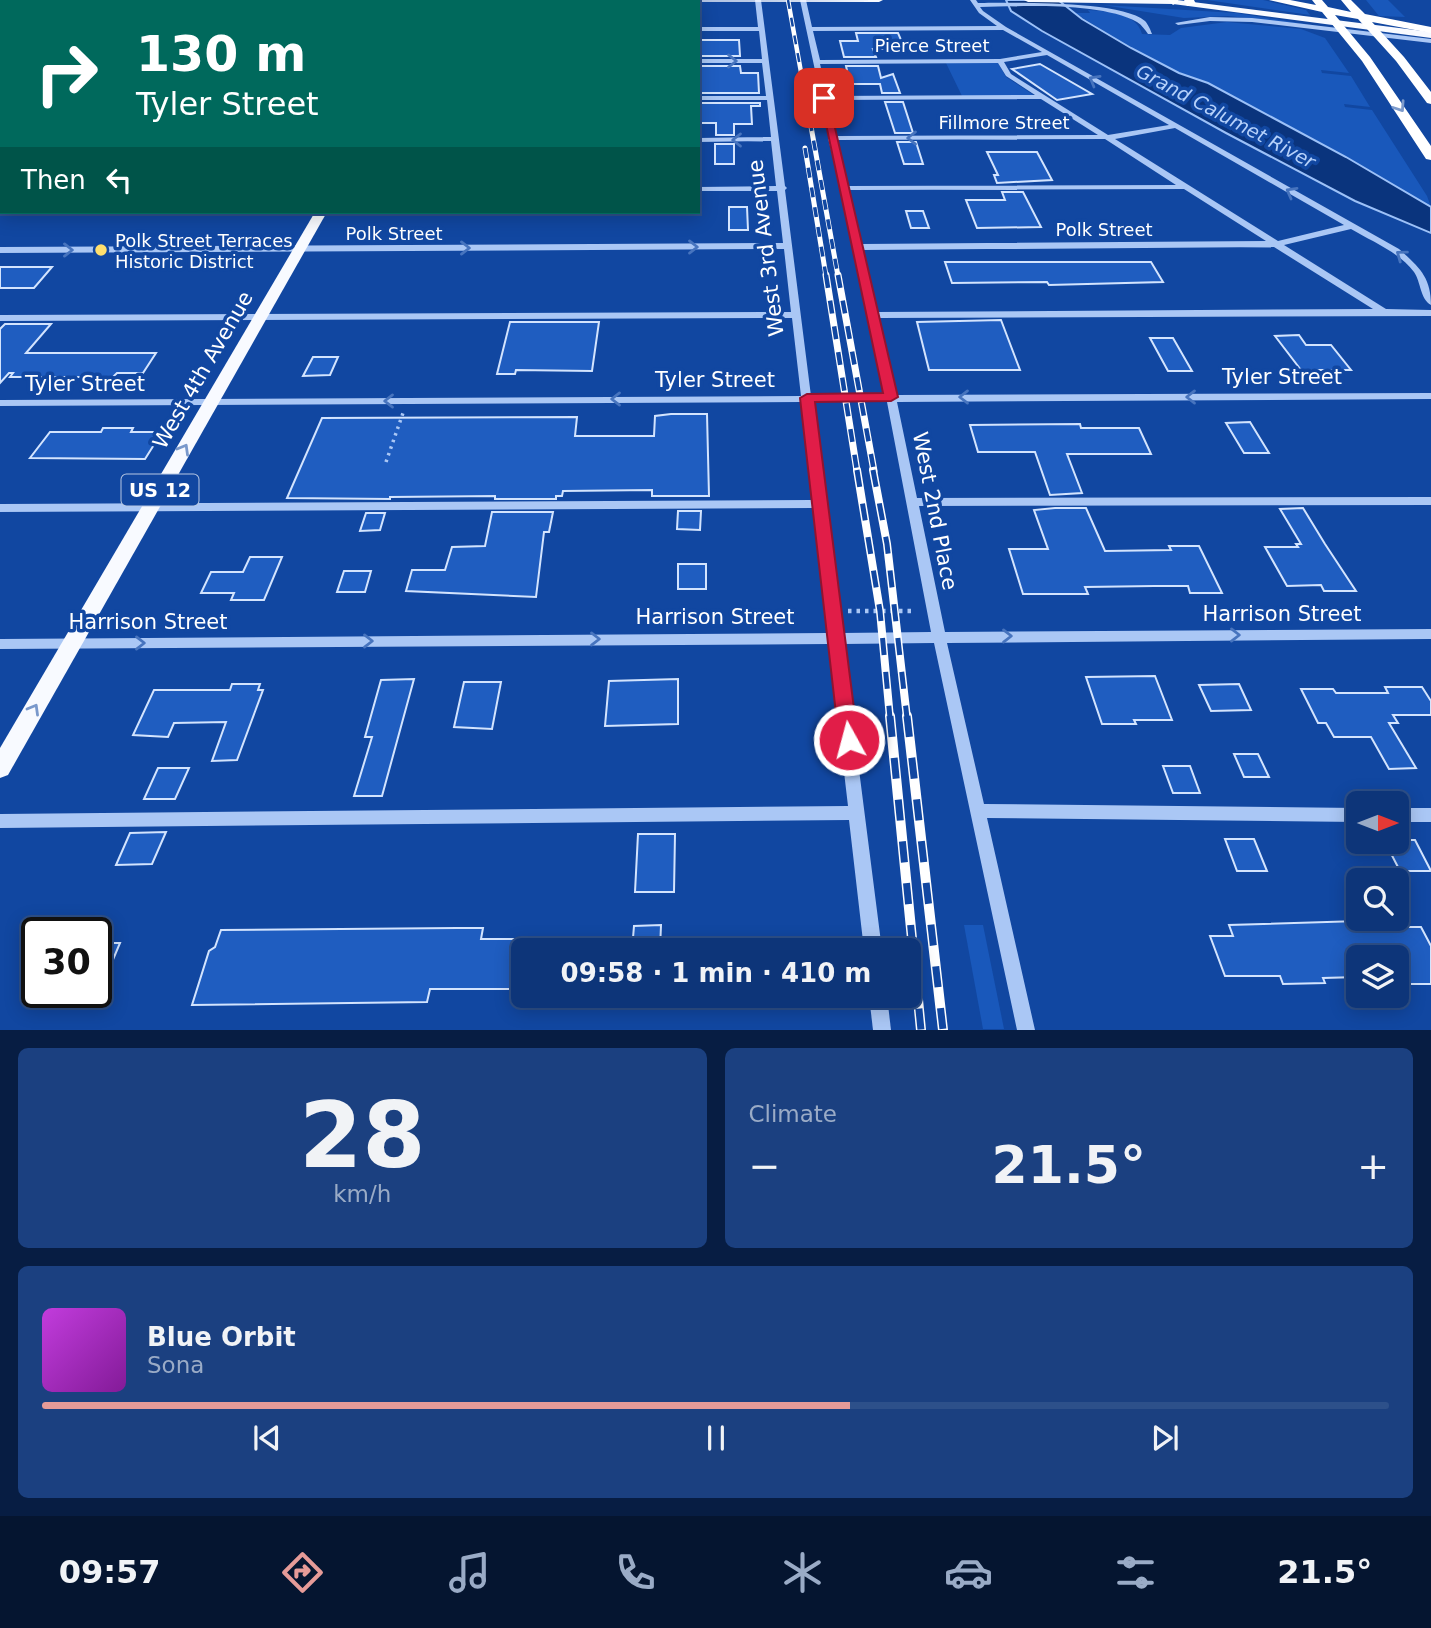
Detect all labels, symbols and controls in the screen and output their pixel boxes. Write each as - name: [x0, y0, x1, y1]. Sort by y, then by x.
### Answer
- text: 130 m: [136, 26, 306, 83]
- icon: right: [21, 28, 112, 119]
- street label: Pierce Street: [875, 35, 989, 56]
- one-way arrow: [727, 53, 738, 69]
- water label: Grand Calumet River: [1133, 59, 1320, 173]
- pin: [794, 68, 854, 128]
- one-way arrow: [1088, 75, 1101, 88]
- icon: arrive: [805, 79, 843, 117]
- text: Tyler Street: [136, 85, 319, 123]
- one-way arrow: [1392, 99, 1405, 112]
- street label: Fillmore Street: [938, 112, 1070, 133]
- one-way arrow: [906, 130, 916, 146]
- one-way arrow: [731, 132, 742, 148]
- street label: West 3rd Avenue: [743, 158, 789, 338]
- icon: left: [100, 161, 138, 199]
- text: Then: [21, 165, 86, 195]
- one-way arrow: [1286, 187, 1299, 200]
- street label: Polk Street: [1055, 219, 1153, 240]
- street label: Polk Street: [345, 223, 443, 244]
- place label: Polk Street Terraces Historic District: [115, 230, 293, 272]
- one-way arrow: [688, 239, 698, 255]
- one-way arrow: [460, 240, 471, 256]
- one-way arrow: [63, 242, 74, 258]
- marker: Polk Street Terraces Historic District: [93, 242, 109, 258]
- one-way arrow: [1396, 251, 1409, 263]
- street label: West 4th Avenue: [148, 287, 258, 453]
- street label: Tyler Street: [1221, 365, 1342, 389]
- street label: Tyler Street: [654, 368, 775, 392]
- street label: Tyler Street: [24, 372, 145, 396]
- one-way arrow: [958, 389, 969, 405]
- one-way arrow: [1186, 389, 1197, 404]
- one-way arrow: [611, 392, 622, 407]
- one-way arrow: [383, 393, 394, 409]
- street label: West 2nd Place: [908, 430, 962, 592]
- one-way arrow: [176, 443, 189, 456]
- road number: US 12: [122, 475, 198, 505]
- street label: Harrison Street: [1203, 602, 1361, 626]
- street label: Harrison Street: [636, 605, 794, 629]
- street label: Harrison Street: [69, 610, 227, 634]
- one-way arrow: [1230, 627, 1240, 643]
- one-way arrow: [1002, 628, 1013, 644]
- one-way arrow: [590, 632, 601, 647]
- one-way arrow: [363, 633, 373, 649]
- one-way arrow: [135, 635, 146, 651]
- position arrow: [812, 703, 886, 777]
- one-way arrow: [26, 704, 39, 717]
- north arrow: [1346, 791, 1409, 854]
- map controls: [1346, 791, 1409, 1008]
- button: search: [1346, 868, 1409, 931]
- speed limit sign: 30: [21, 917, 112, 1008]
- button: layers: [1346, 945, 1409, 1008]
- text: 09:58 · 1 min · 410 m: [561, 958, 871, 988]
- text: 28: [299, 1083, 426, 1188]
- text: Climate: [749, 1101, 837, 1127]
- text: 21.5°: [992, 1135, 1146, 1195]
- text: −: [749, 1144, 780, 1188]
- text: +: [1357, 1144, 1389, 1188]
- text: km/h: [333, 1181, 391, 1207]
- text: Blue Orbit: [147, 1322, 296, 1352]
- text: Sona: [147, 1352, 204, 1378]
- icon: previous: [248, 1419, 286, 1457]
- icon: pause: [697, 1419, 735, 1457]
- icon: next: [1146, 1419, 1184, 1457]
- icon: directions: [278, 1548, 327, 1597]
- icon: music: [445, 1548, 494, 1597]
- icon: phone: [611, 1548, 660, 1597]
- icon: climate: [778, 1548, 827, 1597]
- icon: car: [944, 1548, 993, 1597]
- icon: filters: [1111, 1548, 1160, 1597]
- text: 09:57: [59, 1553, 161, 1591]
- text: 21.5°: [1277, 1553, 1372, 1591]

